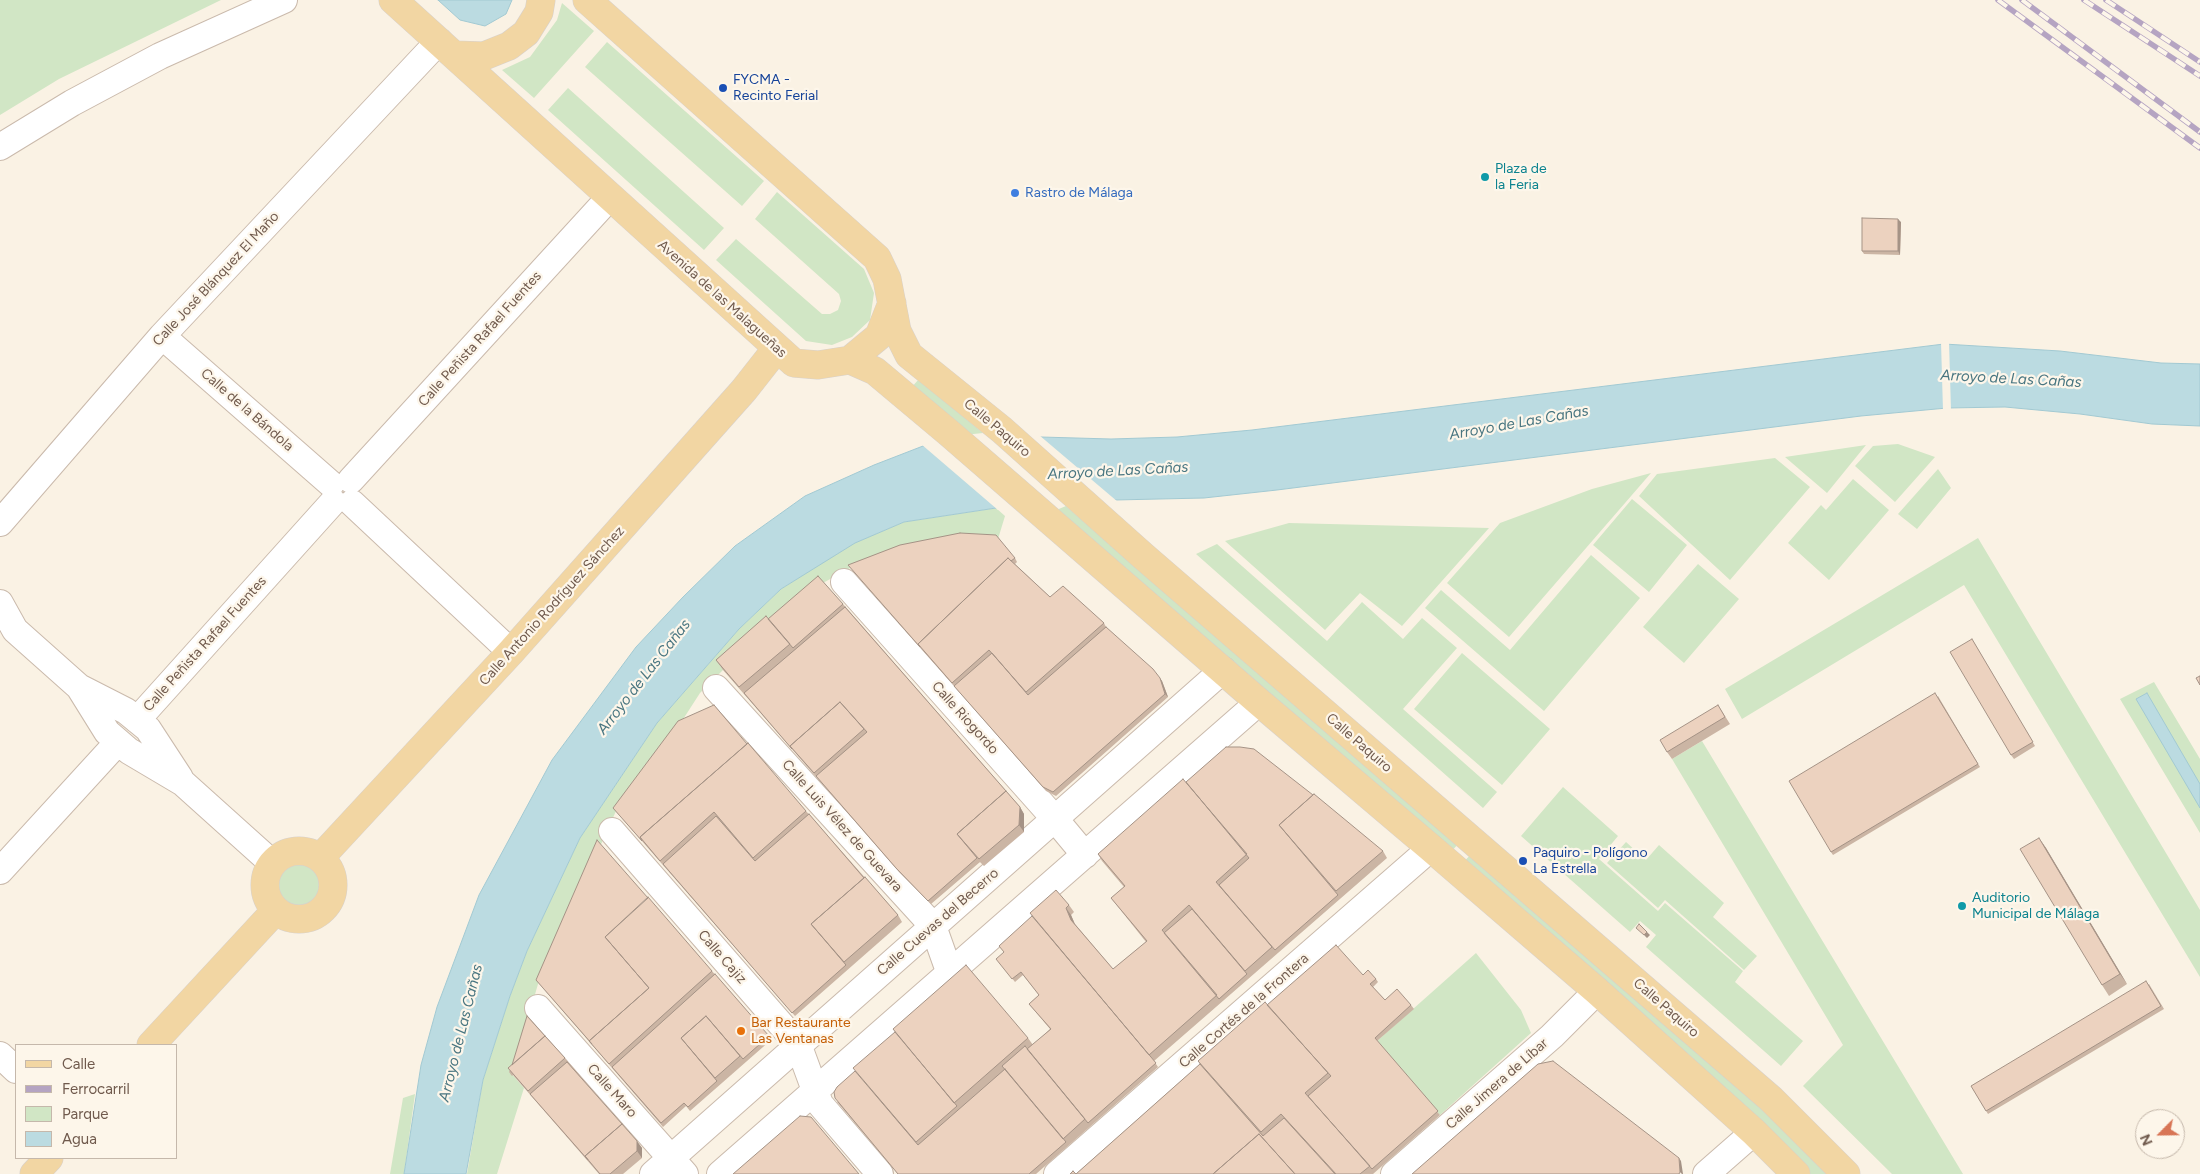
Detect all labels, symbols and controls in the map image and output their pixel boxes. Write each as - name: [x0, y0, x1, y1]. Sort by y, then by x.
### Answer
- place label: FYCMA - Recinto Ferial: [733, 72, 818, 104]
- marker: FYCMA - Recinto Ferial: [717, 82, 729, 94]
- place label: Plaza de la Feria: [1495, 161, 1547, 193]
- marker: Plaza de la Feria: [1479, 171, 1491, 183]
- place label: Rastro de Málaga: [1025, 185, 1133, 201]
- marker: Rastro de Málaga: [1009, 187, 1021, 199]
- street label: Calle José Blánquez El Maño: [149, 208, 283, 350]
- street label: Avenida de las Malagueñas: [654, 237, 790, 361]
- street label: Calle Peñista Rafael Fuentes: [415, 268, 545, 410]
- street label: Calle de la Bándola: [197, 365, 297, 455]
- water label: Arroyo de Las Cañas: [1940, 366, 2082, 392]
- street label: Calle Paquiro: [960, 395, 1034, 461]
- water label: Arroyo de Las Cañas: [1448, 402, 1590, 444]
- water label: Arroyo de Las Cañas: [1047, 458, 1189, 484]
- street label: Calle Antonio Rodríguez Sánchez: [476, 523, 628, 689]
- street label: Calle Peñista Rafael Fuentes: [140, 573, 270, 715]
- water label: Arroyo de Las Cañas: [594, 616, 694, 738]
- street label: Calle Riogordo: [928, 678, 1002, 758]
- street label: Calle Paquiro: [1323, 710, 1395, 776]
- street label: Calle Luis Vélez de Guevara: [778, 756, 906, 896]
- place label: Paquiro - Polígono La Estrella: [1533, 845, 1648, 878]
- marker: Paquiro - Polígono La Estrella: [1517, 855, 1529, 867]
- street label: Calle Cuevas del Becerro: [874, 865, 1002, 979]
- place label: Auditorio Municipal de Málaga: [1972, 890, 2099, 922]
- marker: Auditorio Municipal de Málaga: [1956, 900, 1968, 912]
- street label: Calle Cajiz: [694, 927, 750, 987]
- street label: Calle Cortés de la Frontera: [1176, 950, 1312, 1072]
- water label: Arroyo de Las Cañas: [435, 962, 487, 1104]
- street label: Calle Paquiro: [1630, 975, 1702, 1041]
- place label: Bar Restaurante Las Ventanas: [751, 1015, 851, 1048]
- marker: Bar Restaurante Las Ventanas: [735, 1025, 747, 1037]
- street label: Calle Jimera de Líbar: [1443, 1035, 1551, 1133]
- legend: [15, 1044, 178, 1159]
- text: Calle: [62, 1055, 95, 1073]
- street label: Calle Maro: [584, 1061, 640, 1121]
- text: Ferrocarril: [62, 1080, 130, 1098]
- text: Parque: [62, 1105, 109, 1123]
- north arrow: [2135, 1109, 2185, 1159]
- text: Agua: [62, 1130, 97, 1148]
- text: N: [2137, 1131, 2157, 1148]

